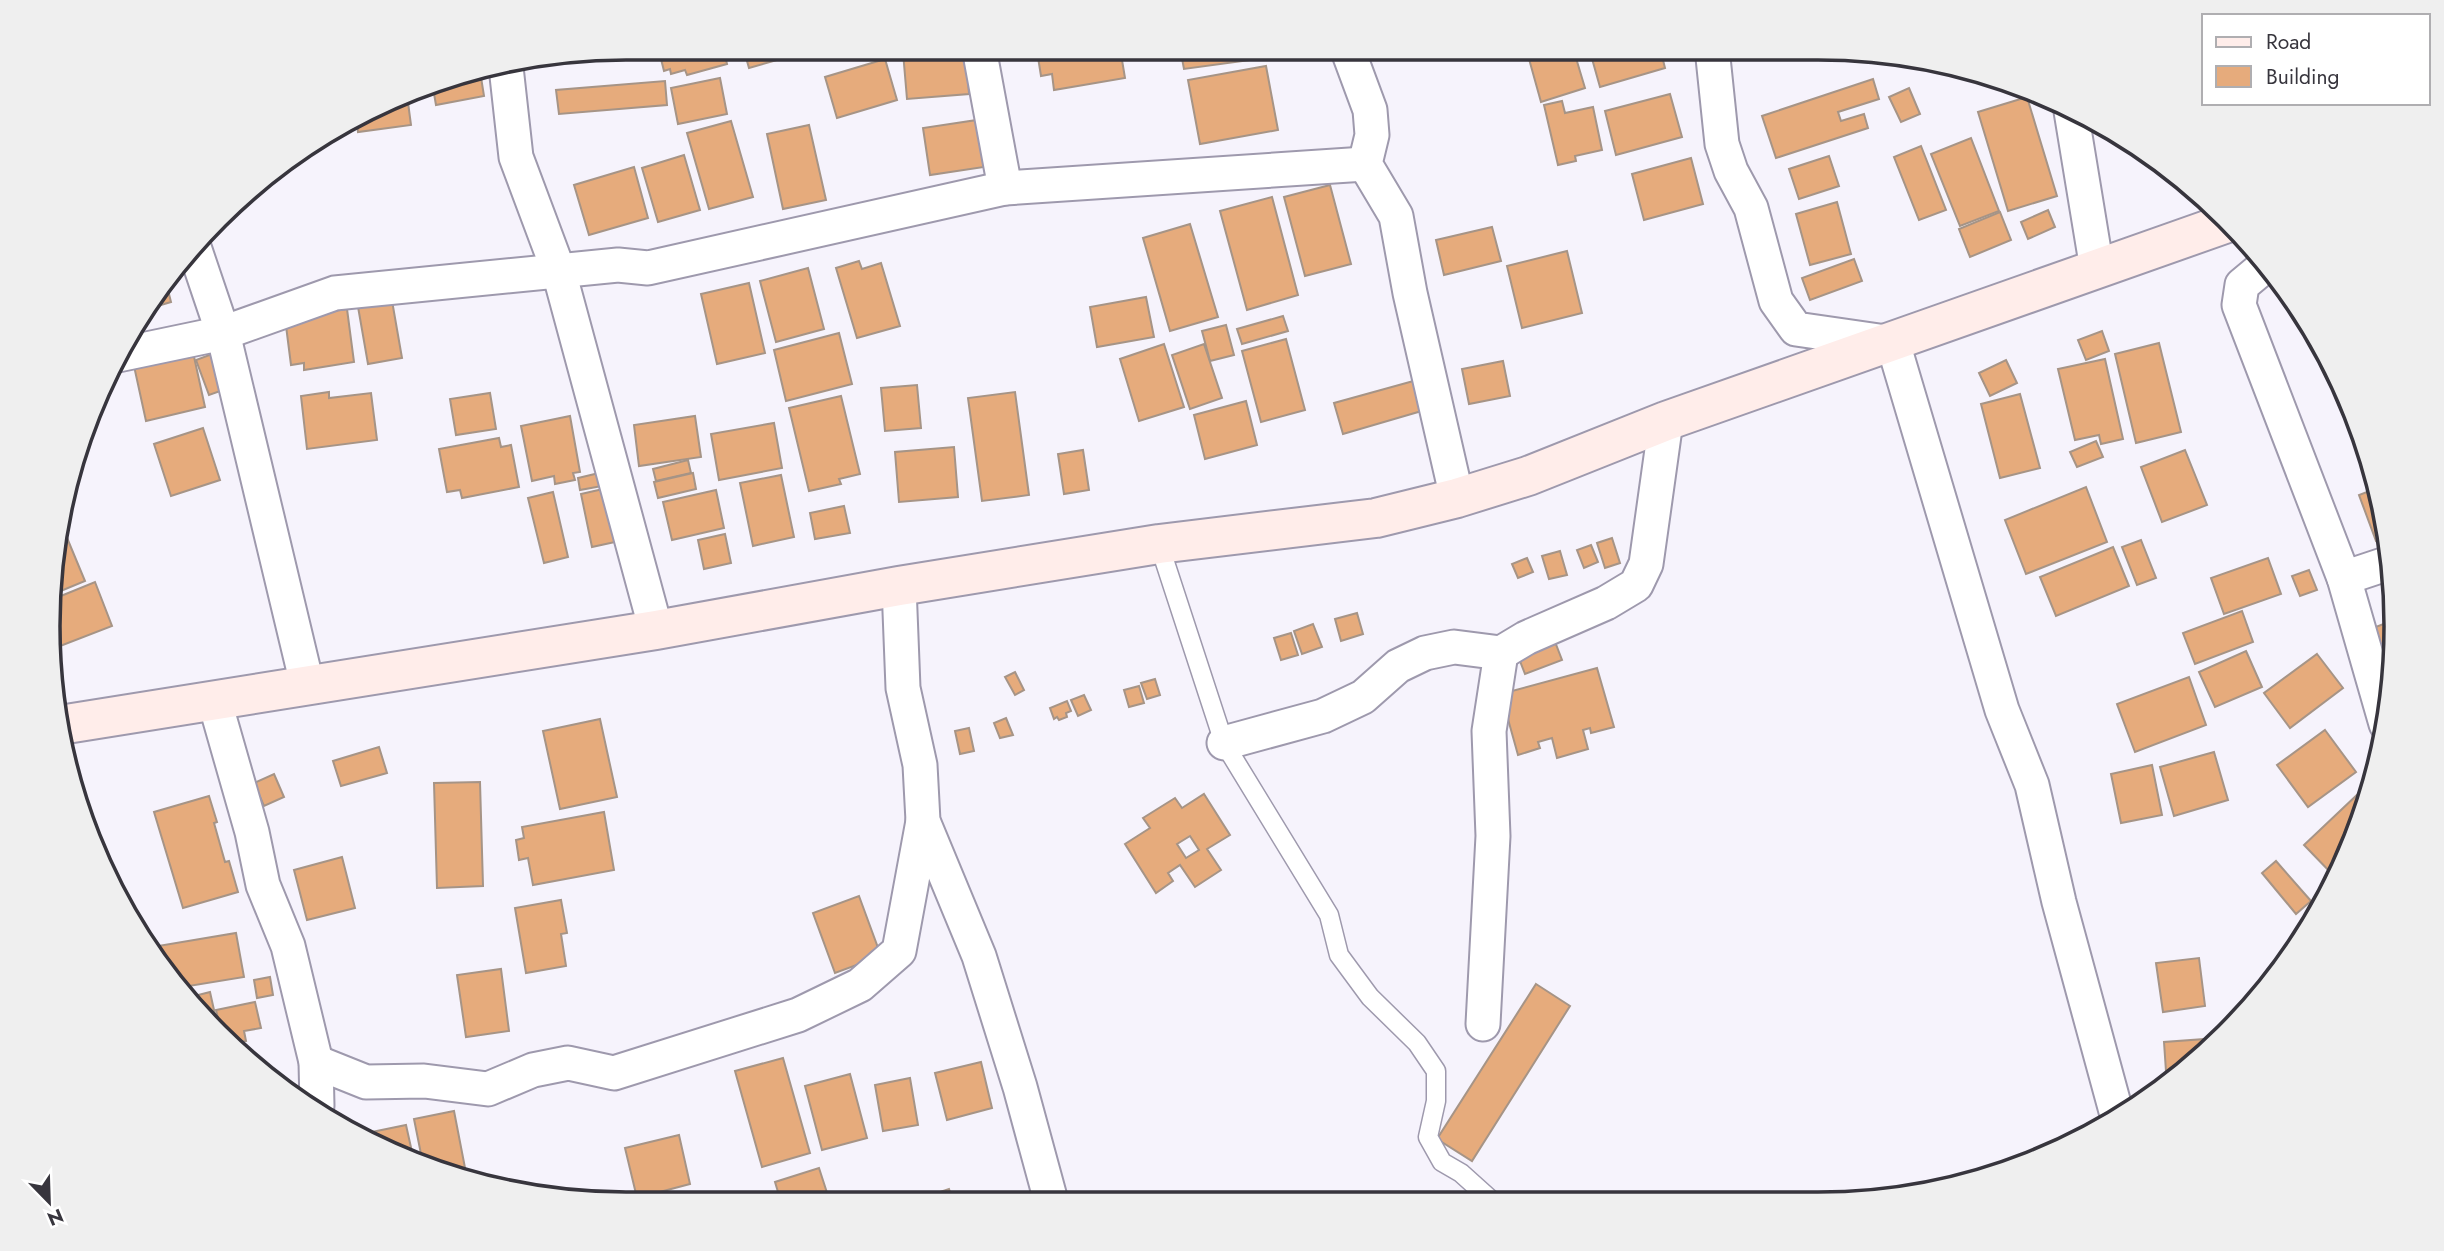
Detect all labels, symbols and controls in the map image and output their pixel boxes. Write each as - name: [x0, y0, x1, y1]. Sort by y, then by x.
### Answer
- legend: [2202, 14, 2430, 105]
- text: Road: [2266, 27, 2311, 57]
- text: Building: [2266, 62, 2339, 92]
- north arrow: [14, 1167, 84, 1237]
- text: N: [43, 1202, 68, 1233]

